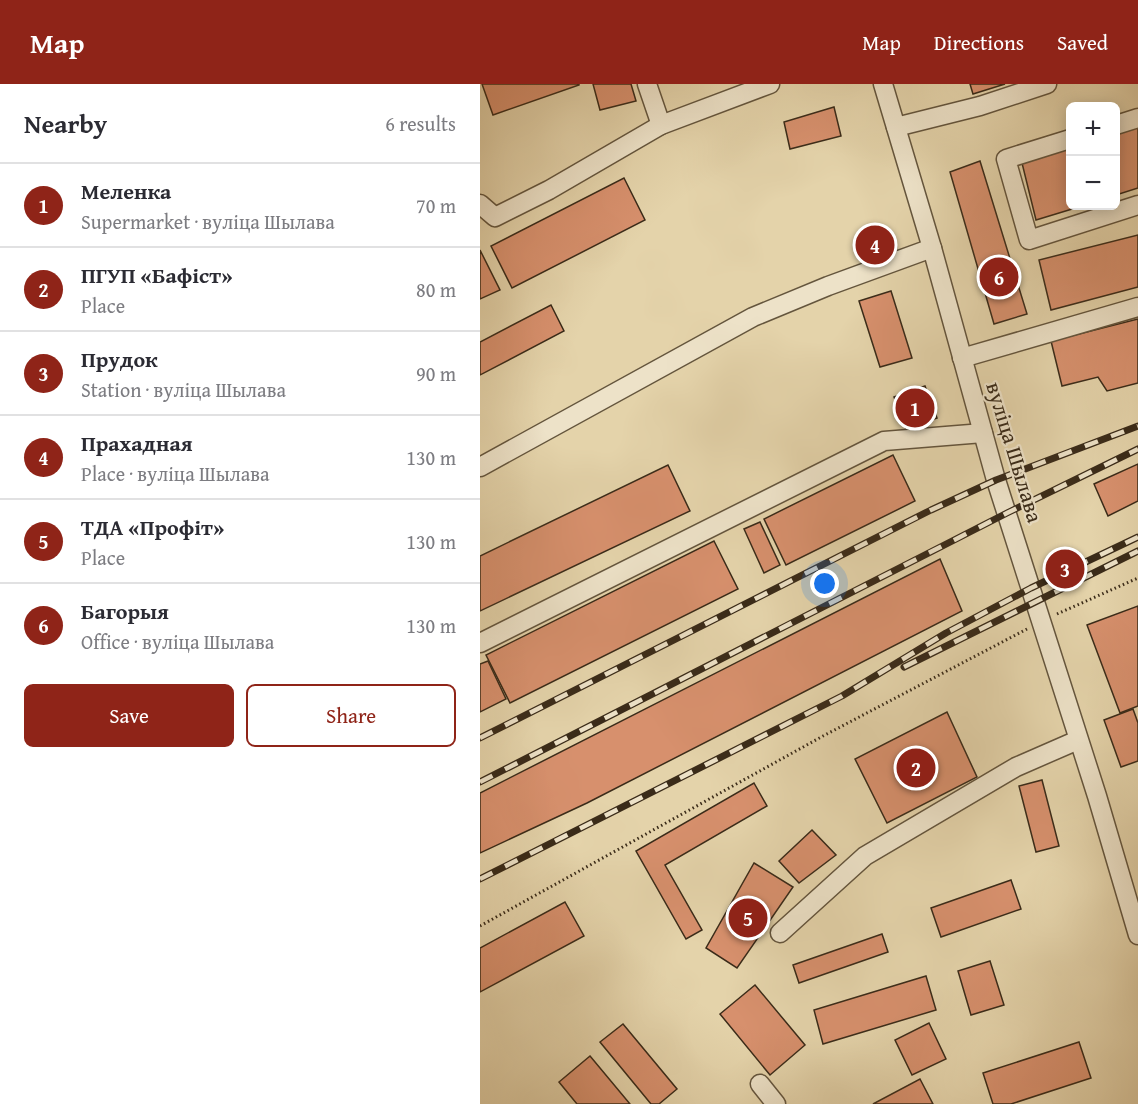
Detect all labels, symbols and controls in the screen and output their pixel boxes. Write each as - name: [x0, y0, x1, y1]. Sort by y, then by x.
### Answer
- text: Map: [30, 22, 84, 63]
- text: Map: [862, 27, 901, 58]
- text: Directions: [934, 27, 1024, 58]
- text: Saved: [1057, 27, 1108, 58]
- map controls: [1066, 102, 1120, 210]
- button: +: [1066, 102, 1120, 156]
- text: Nearby: [24, 104, 107, 143]
- text: 6 results: [385, 109, 456, 138]
- button: −: [1066, 156, 1120, 210]
- text: Меленка: [81, 175, 171, 207]
- text: 1: [38, 191, 49, 220]
- text: 70 m: [416, 191, 456, 220]
- text: Supermarket · вуліца Шылава: [81, 207, 335, 236]
- pin: 4: [856, 222, 894, 268]
- pin: 6: [980, 254, 1018, 300]
- text: ПГУП «Бафіст»: [81, 259, 233, 291]
- text: 2: [38, 275, 49, 304]
- text: 80 m: [416, 275, 456, 304]
- text: Place: [81, 291, 125, 320]
- text: Прудок: [81, 343, 158, 375]
- text: 3: [38, 359, 49, 388]
- text: 90 m: [416, 359, 456, 388]
- text: Station · вуліца Шылава: [81, 375, 286, 404]
- street label: вуліца Шылава: [978, 378, 1052, 527]
- pin: 1: [896, 386, 934, 430]
- text: Прахадная: [81, 427, 193, 459]
- text: 4: [38, 443, 49, 472]
- text: 130 m: [406, 443, 456, 472]
- text: Place · вуліца Шылава: [81, 459, 270, 488]
- text: ТДА «Профіт»: [81, 511, 224, 543]
- text: 5: [38, 527, 49, 556]
- text: 130 m: [406, 527, 456, 556]
- text: Place: [81, 543, 125, 572]
- pin: 3: [1046, 546, 1084, 592]
- your location: [810, 569, 839, 598]
- text: Багорыя: [81, 595, 169, 627]
- text: 6: [38, 611, 49, 640]
- text: 130 m: [406, 611, 456, 640]
- text: Office · вуліца Шылава: [81, 627, 274, 656]
- button: Save: [24, 684, 234, 747]
- button: Share: [246, 684, 456, 747]
- pin: 2: [896, 746, 936, 790]
- pin: 5: [728, 896, 768, 940]

